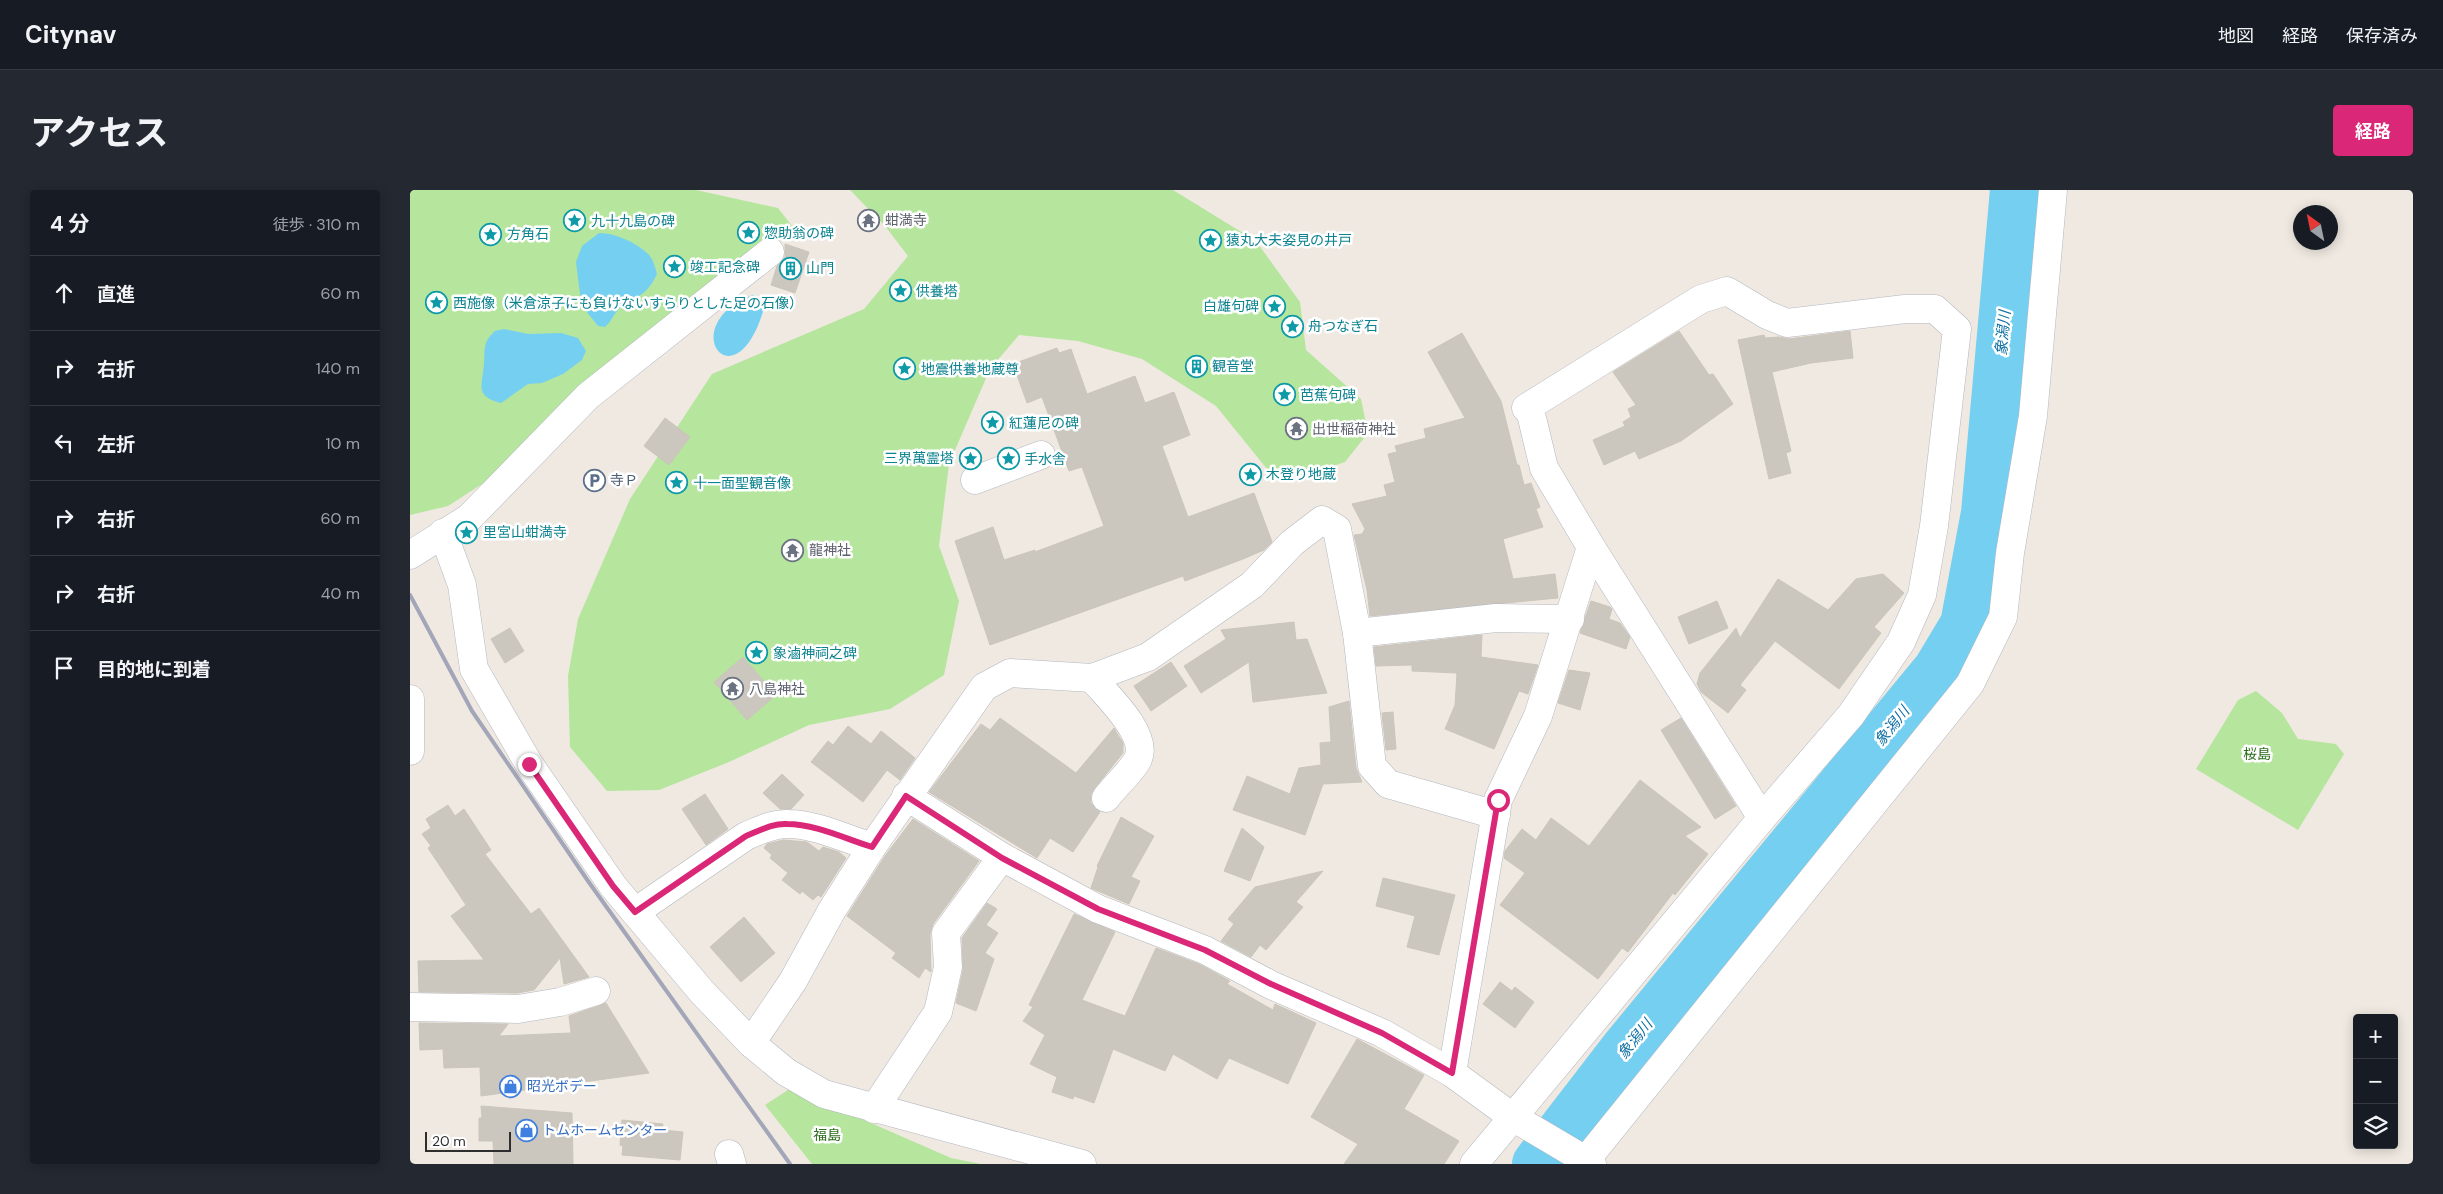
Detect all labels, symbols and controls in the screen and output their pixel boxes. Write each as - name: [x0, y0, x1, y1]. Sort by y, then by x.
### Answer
- text: Citynav: [25, 19, 116, 50]
- text: 地図: [2218, 24, 2254, 48]
- text: 経路: [2282, 24, 2318, 48]
- text: 保存済み: [2346, 24, 2418, 48]
- button: 経路: [2333, 105, 2413, 156]
- text: アクセス: [30, 110, 168, 156]
- north arrow: [2293, 205, 2338, 250]
- temple icon: 蚶満寺: [857, 208, 881, 232]
- place icon: 九十九島の碑: [563, 209, 587, 233]
- text: 4 分: [50, 210, 90, 238]
- place label: 蚶満寺: [885, 211, 927, 229]
- place label: 九十九島の碑: [591, 212, 675, 230]
- text: 徒歩 · 310 m: [273, 214, 360, 235]
- place icon: 惣助翁の碑: [736, 221, 760, 245]
- place icon: 方角石: [479, 222, 503, 246]
- place label: 惣助翁の碑: [764, 224, 834, 242]
- place label: 方角石: [507, 225, 549, 243]
- place icon: 猿丸大夫姿見の井戸: [1198, 228, 1222, 252]
- place label: 猿丸大夫姿見の井戸: [1226, 231, 1352, 249]
- place icon: 竣工記念碑: [662, 255, 686, 279]
- building icon: 山門: [778, 256, 802, 280]
- place label: 竣工記念碑: [690, 258, 760, 276]
- place label: 山門: [806, 259, 834, 277]
- icon: ahead: [50, 279, 78, 307]
- place icon: 供養塔: [888, 279, 912, 303]
- text: 直進: [97, 282, 135, 307]
- place label: 供養塔: [916, 282, 958, 300]
- text: 60 m: [320, 283, 360, 304]
- place icon: 西施像（米倉涼子にも負けないすらりとした足の石像）: [425, 291, 449, 315]
- place label: 西施像（米倉涼子にも負けないすらりとした足の石像）: [453, 294, 803, 312]
- place icon: 白雄句碑: [1263, 294, 1287, 318]
- place label: 白雄句碑: [1203, 297, 1259, 315]
- water label: 象潟川: [1991, 308, 2015, 356]
- place icon: 舟つなぎ石: [1280, 314, 1304, 338]
- place label: 舟つなぎ石: [1308, 317, 1378, 335]
- icon: right: [50, 354, 78, 382]
- building icon: 観音堂: [1184, 354, 1208, 378]
- text: 右折: [97, 357, 135, 382]
- place icon: 地震供養地蔵尊: [893, 357, 917, 381]
- place label: 観音堂: [1212, 357, 1254, 375]
- text: 140 m: [316, 358, 360, 379]
- place label: 地震供養地蔵尊: [921, 360, 1019, 378]
- place icon: 芭蕉句碑: [1272, 383, 1296, 407]
- place label: 芭蕉句碑: [1300, 386, 1356, 404]
- place icon: 紅蓮尼の碑: [981, 411, 1005, 435]
- place label: 紅蓮尼の碑: [1009, 414, 1079, 432]
- temple icon: 出世稲荷神社: [1284, 417, 1308, 441]
- place label: 出世稲荷神社: [1312, 420, 1396, 438]
- icon: left: [50, 429, 78, 457]
- text: 左折: [97, 432, 135, 457]
- text: 10 m: [326, 433, 360, 454]
- place icon: 三界萬霊塔: [958, 446, 982, 470]
- place icon: 手水舎: [996, 447, 1020, 471]
- place label: 三界萬霊塔: [884, 449, 954, 467]
- place label: 手水舎: [1024, 450, 1066, 468]
- place icon: 木登り地蔵: [1238, 462, 1262, 486]
- place label: 木登り地蔵: [1266, 465, 1336, 483]
- parking icon: 寺Ｐ: [582, 468, 606, 492]
- place label: 寺Ｐ: [610, 471, 638, 489]
- place icon: 十一面聖観音像: [665, 471, 689, 495]
- place label: 十一面聖観音像: [693, 474, 791, 492]
- icon: right: [50, 504, 78, 532]
- text: 右折: [97, 507, 135, 532]
- text: 60 m: [320, 508, 360, 529]
- place icon: 里宮山蚶満寺: [455, 520, 479, 544]
- place label: 里宮山蚶満寺: [483, 523, 567, 541]
- temple icon: 龍神社: [781, 538, 805, 562]
- place label: 龍神社: [809, 541, 851, 559]
- icon: right: [50, 579, 78, 607]
- text: 右折: [97, 582, 135, 607]
- text: 40 m: [321, 583, 360, 604]
- place icon: 象滷神祠之碑: [745, 641, 769, 665]
- place label: 象滷神祠之碑: [773, 644, 857, 662]
- icon: arrive: [50, 654, 78, 682]
- text: 目的地に到着: [97, 657, 211, 682]
- temple icon: 八島神社: [721, 677, 745, 701]
- place label: 八島神社: [749, 680, 805, 698]
- water label: 象潟川: [1870, 701, 1915, 750]
- park label: 桜島: [2243, 745, 2271, 763]
- route end: [518, 753, 541, 776]
- route start: [1487, 789, 1510, 812]
- water label: 象潟川: [1613, 1014, 1658, 1063]
- map controls: [2353, 1014, 2398, 1149]
- button: +: [2353, 1014, 2398, 1059]
- button: −: [2353, 1059, 2398, 1104]
- shop icon: 昭光ボデー: [499, 1074, 523, 1098]
- place label: 昭光ボデー: [527, 1077, 597, 1095]
- button: layers: [2353, 1104, 2398, 1149]
- shop icon: トムホームセンター: [514, 1118, 538, 1142]
- place label: トムホームセンター: [542, 1121, 668, 1139]
- park label: 福島: [813, 1126, 841, 1144]
- scale bar: [425, 1129, 511, 1152]
- text: 20 m: [432, 1132, 466, 1150]

